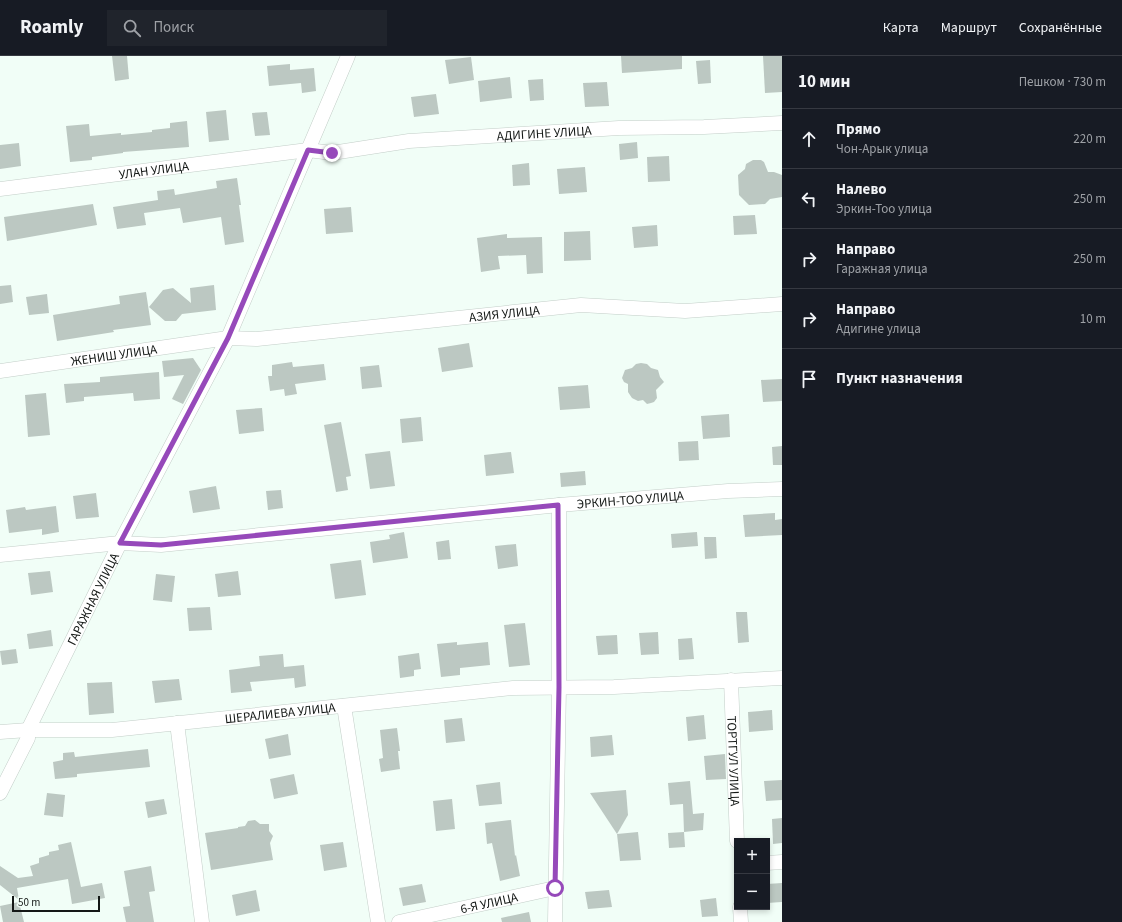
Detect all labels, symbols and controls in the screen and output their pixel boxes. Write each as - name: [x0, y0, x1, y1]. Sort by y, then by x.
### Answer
- search box: [107, 10, 387, 46]
- text: Roamly: [20, 14, 83, 41]
- icon: search: [121, 17, 143, 39]
- text: Поиск: [153, 17, 194, 38]
- text: Карта: [883, 18, 919, 38]
- text: Маршрут: [941, 18, 997, 38]
- text: Сохранённые: [1019, 18, 1102, 38]
- text: 10 мин: [798, 70, 850, 94]
- text: Пешком · 730 m: [1019, 73, 1106, 91]
- text: Прямо: [836, 119, 881, 140]
- street label: АДИГИНЕ УЛИЦА: [496, 122, 593, 146]
- icon: ahead: [798, 128, 820, 150]
- text: 220 m: [1073, 130, 1106, 148]
- text: Чон-Арык улица: [836, 140, 928, 158]
- route end: [323, 144, 341, 162]
- street label: УЛАН УЛИЦА: [118, 157, 191, 184]
- text: Налево: [836, 179, 887, 200]
- icon: left: [798, 188, 820, 210]
- text: 250 m: [1073, 190, 1106, 208]
- text: Эркин-Тоо улица: [836, 200, 932, 218]
- text: Направо: [836, 239, 895, 260]
- icon: right: [798, 248, 820, 270]
- text: 250 m: [1073, 250, 1106, 268]
- text: Гаражная улица: [836, 260, 928, 278]
- text: Направо: [836, 299, 895, 320]
- street label: АЗИЯ УЛИЦА: [468, 301, 542, 327]
- icon: right: [798, 308, 820, 330]
- text: 10 m: [1080, 310, 1106, 328]
- text: Адигине улица: [836, 320, 921, 338]
- street label: ЖЕНИШ УЛИЦА: [70, 340, 159, 371]
- icon: arrive: [798, 368, 820, 390]
- text: Пункт назначения: [836, 368, 963, 389]
- street label: ЭРКИН-ТОО УЛИЦА: [576, 487, 685, 514]
- street label: ГАРАЖНАЯ УЛИЦА: [63, 549, 124, 649]
- street label: ШЕРАЛИЕВА УЛИЦА: [224, 699, 337, 728]
- street label: ТОРТГУЛ УЛИЦА: [722, 715, 744, 807]
- map controls: [734, 838, 770, 910]
- button: +: [734, 838, 770, 874]
- button: −: [734, 874, 770, 910]
- route start: [546, 879, 564, 897]
- street label: 6-Я УЛИЦА: [459, 888, 520, 918]
- scale bar: [12, 894, 100, 913]
- text: 50 m: [18, 895, 40, 910]

